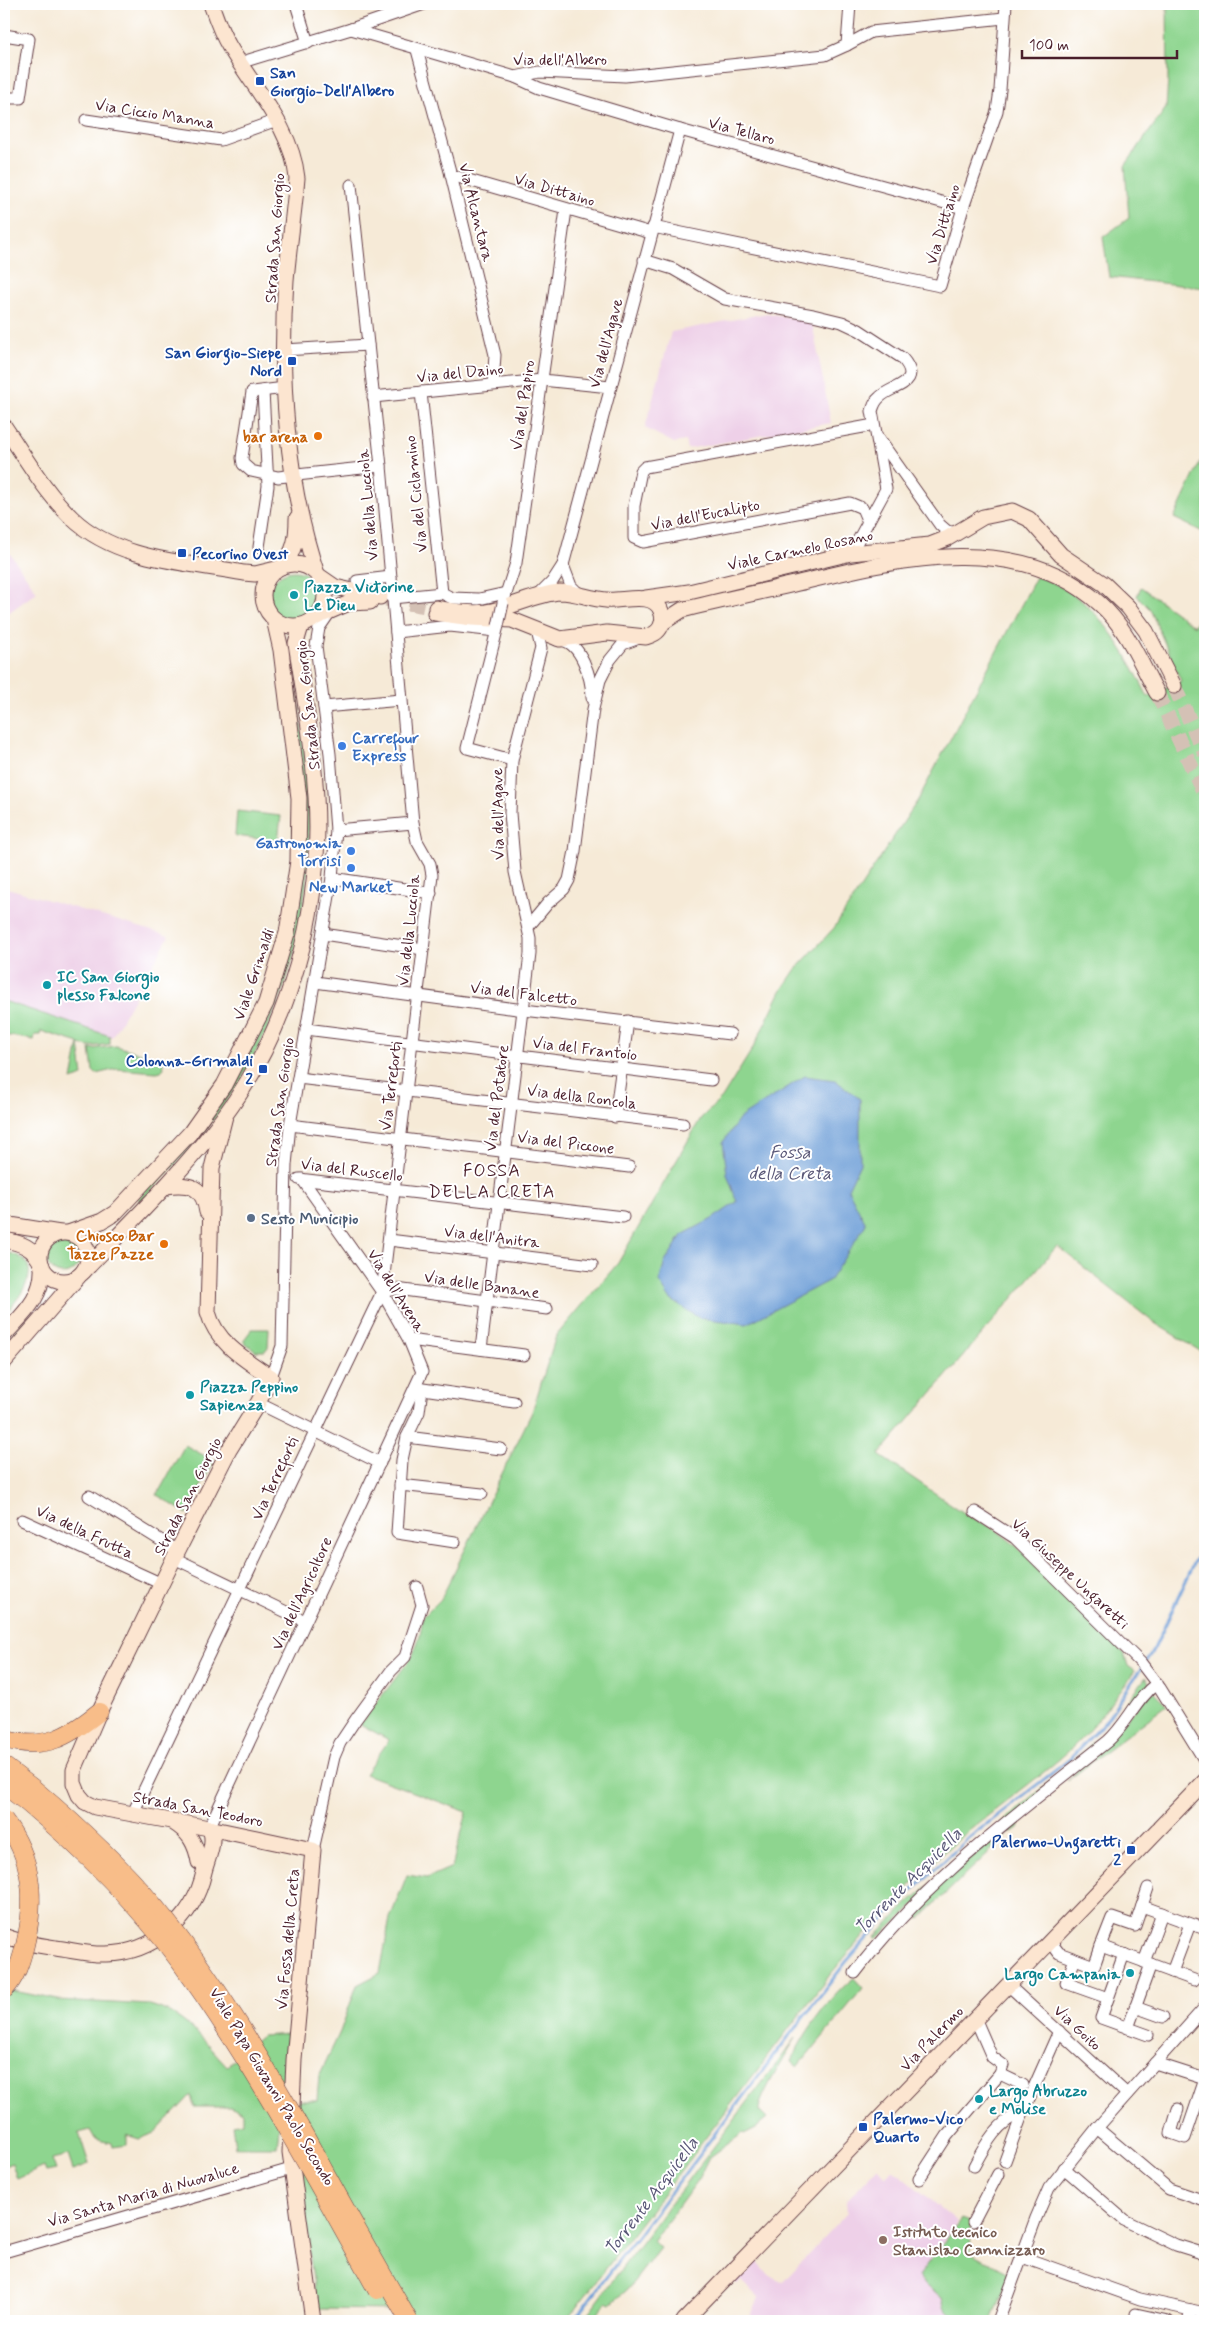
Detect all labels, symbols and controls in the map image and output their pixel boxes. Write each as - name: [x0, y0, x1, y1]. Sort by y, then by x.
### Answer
- scale bar: [1022, 28, 1176, 60]
- text: 100 m: [1029, 36, 1069, 56]
- street label: Via dell'Albero: [513, 50, 607, 71]
- place label: San Giorgio-Dell'Albero: [270, 63, 395, 104]
- marker: San Giorgio-Dell'Albero: [254, 75, 266, 87]
- street label: Via Ciccio Manna: [94, 95, 216, 134]
- street label: Via Tellaro: [706, 113, 777, 150]
- street label: Via Alcantara: [453, 161, 498, 264]
- street label: Via Dittaino: [512, 169, 597, 212]
- street label: Strada San Giorgio: [260, 172, 292, 304]
- street label: Via Dittaino: [921, 182, 966, 267]
- street label: Via dell'Agave: [584, 296, 629, 391]
- place label: San Giorgio-Siepe Nord: [165, 343, 282, 382]
- marker: San Giorgio-Siepe Nord: [286, 355, 298, 367]
- street label: Via del Daino: [416, 358, 505, 388]
- street label: Via del Papiro: [507, 359, 540, 452]
- place label: bar arena: [243, 427, 308, 448]
- marker: bar arena: [312, 430, 324, 442]
- street label: Via del Ciclamino: [400, 434, 433, 553]
- street label: Via della Lucciola: [353, 448, 384, 562]
- street label: Via dell'Eucalipto: [649, 495, 762, 536]
- street label: Viale Carmelo Rosano: [726, 525, 875, 576]
- place label: Pecorino Ovest: [192, 544, 289, 565]
- marker: Pecorino Ovest: [176, 547, 188, 559]
- place label: Piazza Victorine Le Dieu: [304, 577, 415, 616]
- marker: Piazza Victorine Le Dieu: [288, 589, 300, 601]
- street label: Strada San Giorgio: [291, 639, 327, 771]
- place label: Carrefour Express: [352, 728, 419, 767]
- marker: Carrefour Express: [336, 740, 348, 752]
- street label: Via dell'Agave: [487, 767, 510, 860]
- place label: Gastronomia Torrisi: [256, 833, 341, 872]
- marker: Gastronomia Torrisi: [345, 845, 357, 857]
- marker: New Market: [345, 862, 357, 874]
- street label: Via della Lucciola: [393, 873, 426, 987]
- place label: New Market: [309, 877, 393, 898]
- street label: Viale Grimaldi: [229, 925, 280, 1023]
- place label: IC San Giorgio plesso Falcone: [57, 967, 159, 1006]
- street label: Via del Falcetto: [469, 978, 579, 1011]
- marker: IC San Giorgio plesso Falcone: [41, 979, 53, 991]
- street label: Via del Frantoio: [531, 1033, 639, 1066]
- street label: Strada San Giorgio: [261, 1036, 301, 1168]
- street label: Via Terreforti: [376, 1040, 409, 1132]
- street label: Via del Potatore: [481, 1044, 514, 1153]
- place label: Colonna-Grimaldi 2: [126, 1051, 253, 1090]
- marker: Colonna-Grimaldi 2: [257, 1063, 269, 1075]
- street label: Via della Roncola: [526, 1080, 638, 1115]
- street label: Via del Piccone: [516, 1127, 616, 1160]
- water label: Fossa della Creta: [748, 1141, 832, 1186]
- street label: Via del Ruscello: [300, 1154, 404, 1187]
- district label: FOSSA DELLA CRETA: [428, 1159, 556, 1204]
- place label: Sesto Municipio: [261, 1209, 358, 1230]
- marker: Sesto Municipio: [245, 1212, 257, 1224]
- street label: Via dell'Anitra: [443, 1221, 541, 1254]
- place label: Chiosco Bar Tazze Pazze: [67, 1226, 155, 1265]
- marker: Chiosco Bar Tazze Pazze: [158, 1238, 170, 1250]
- street label: Via dell'Avena: [362, 1245, 430, 1337]
- street label: Via delle Banane: [423, 1267, 541, 1304]
- place label: Piazza Peppino Sapienza: [200, 1377, 298, 1416]
- marker: Piazza Peppino Sapienza: [184, 1389, 196, 1401]
- street label: Via Terreforti: [247, 1433, 306, 1525]
- street label: Strada San Giorgio: [149, 1434, 228, 1560]
- street label: Via della Frutta: [32, 1501, 137, 1564]
- street label: Via Giuseppe Ungaretti: [1006, 1514, 1134, 1635]
- street label: Via dell'Agricoltore: [267, 1534, 338, 1654]
- street label: Strada San Teodoro: [131, 1787, 265, 1832]
- water label: Torrente Acquicella: [850, 1823, 968, 1941]
- place label: Palermo-Ungaretti 2: [991, 1832, 1121, 1871]
- marker: Palermo-Ungaretti 2: [1125, 1844, 1137, 1856]
- street label: Via Fossa della Creta: [272, 1867, 305, 2011]
- place label: Largo Campania: [1004, 1964, 1120, 1987]
- marker: Largo Campania: [1124, 1967, 1136, 1979]
- street label: Viale Papa Giovanni Paolo Secondo: [204, 1984, 339, 2190]
- street label: Via Goito: [1049, 2001, 1105, 2056]
- street label: Via Palermo: [895, 2002, 969, 2076]
- place label: Largo Abruzzo e Molise: [989, 2081, 1087, 2120]
- marker: Largo Abruzzo e Molise: [973, 2093, 985, 2105]
- place label: Palermo-Vico Quarto: [873, 2109, 964, 2148]
- marker: Palermo-Vico Quarto: [857, 2121, 869, 2133]
- water label: Torrente Acquicella: [599, 2132, 704, 2261]
- street label: Via Santa Maria di Nuovaluce: [45, 2158, 242, 2233]
- place label: Istituto tecnico Stanislao Cannizzaro: [893, 2222, 1045, 2261]
- marker: Istituto tecnico Stanislao Cannizzaro: [877, 2234, 889, 2246]

